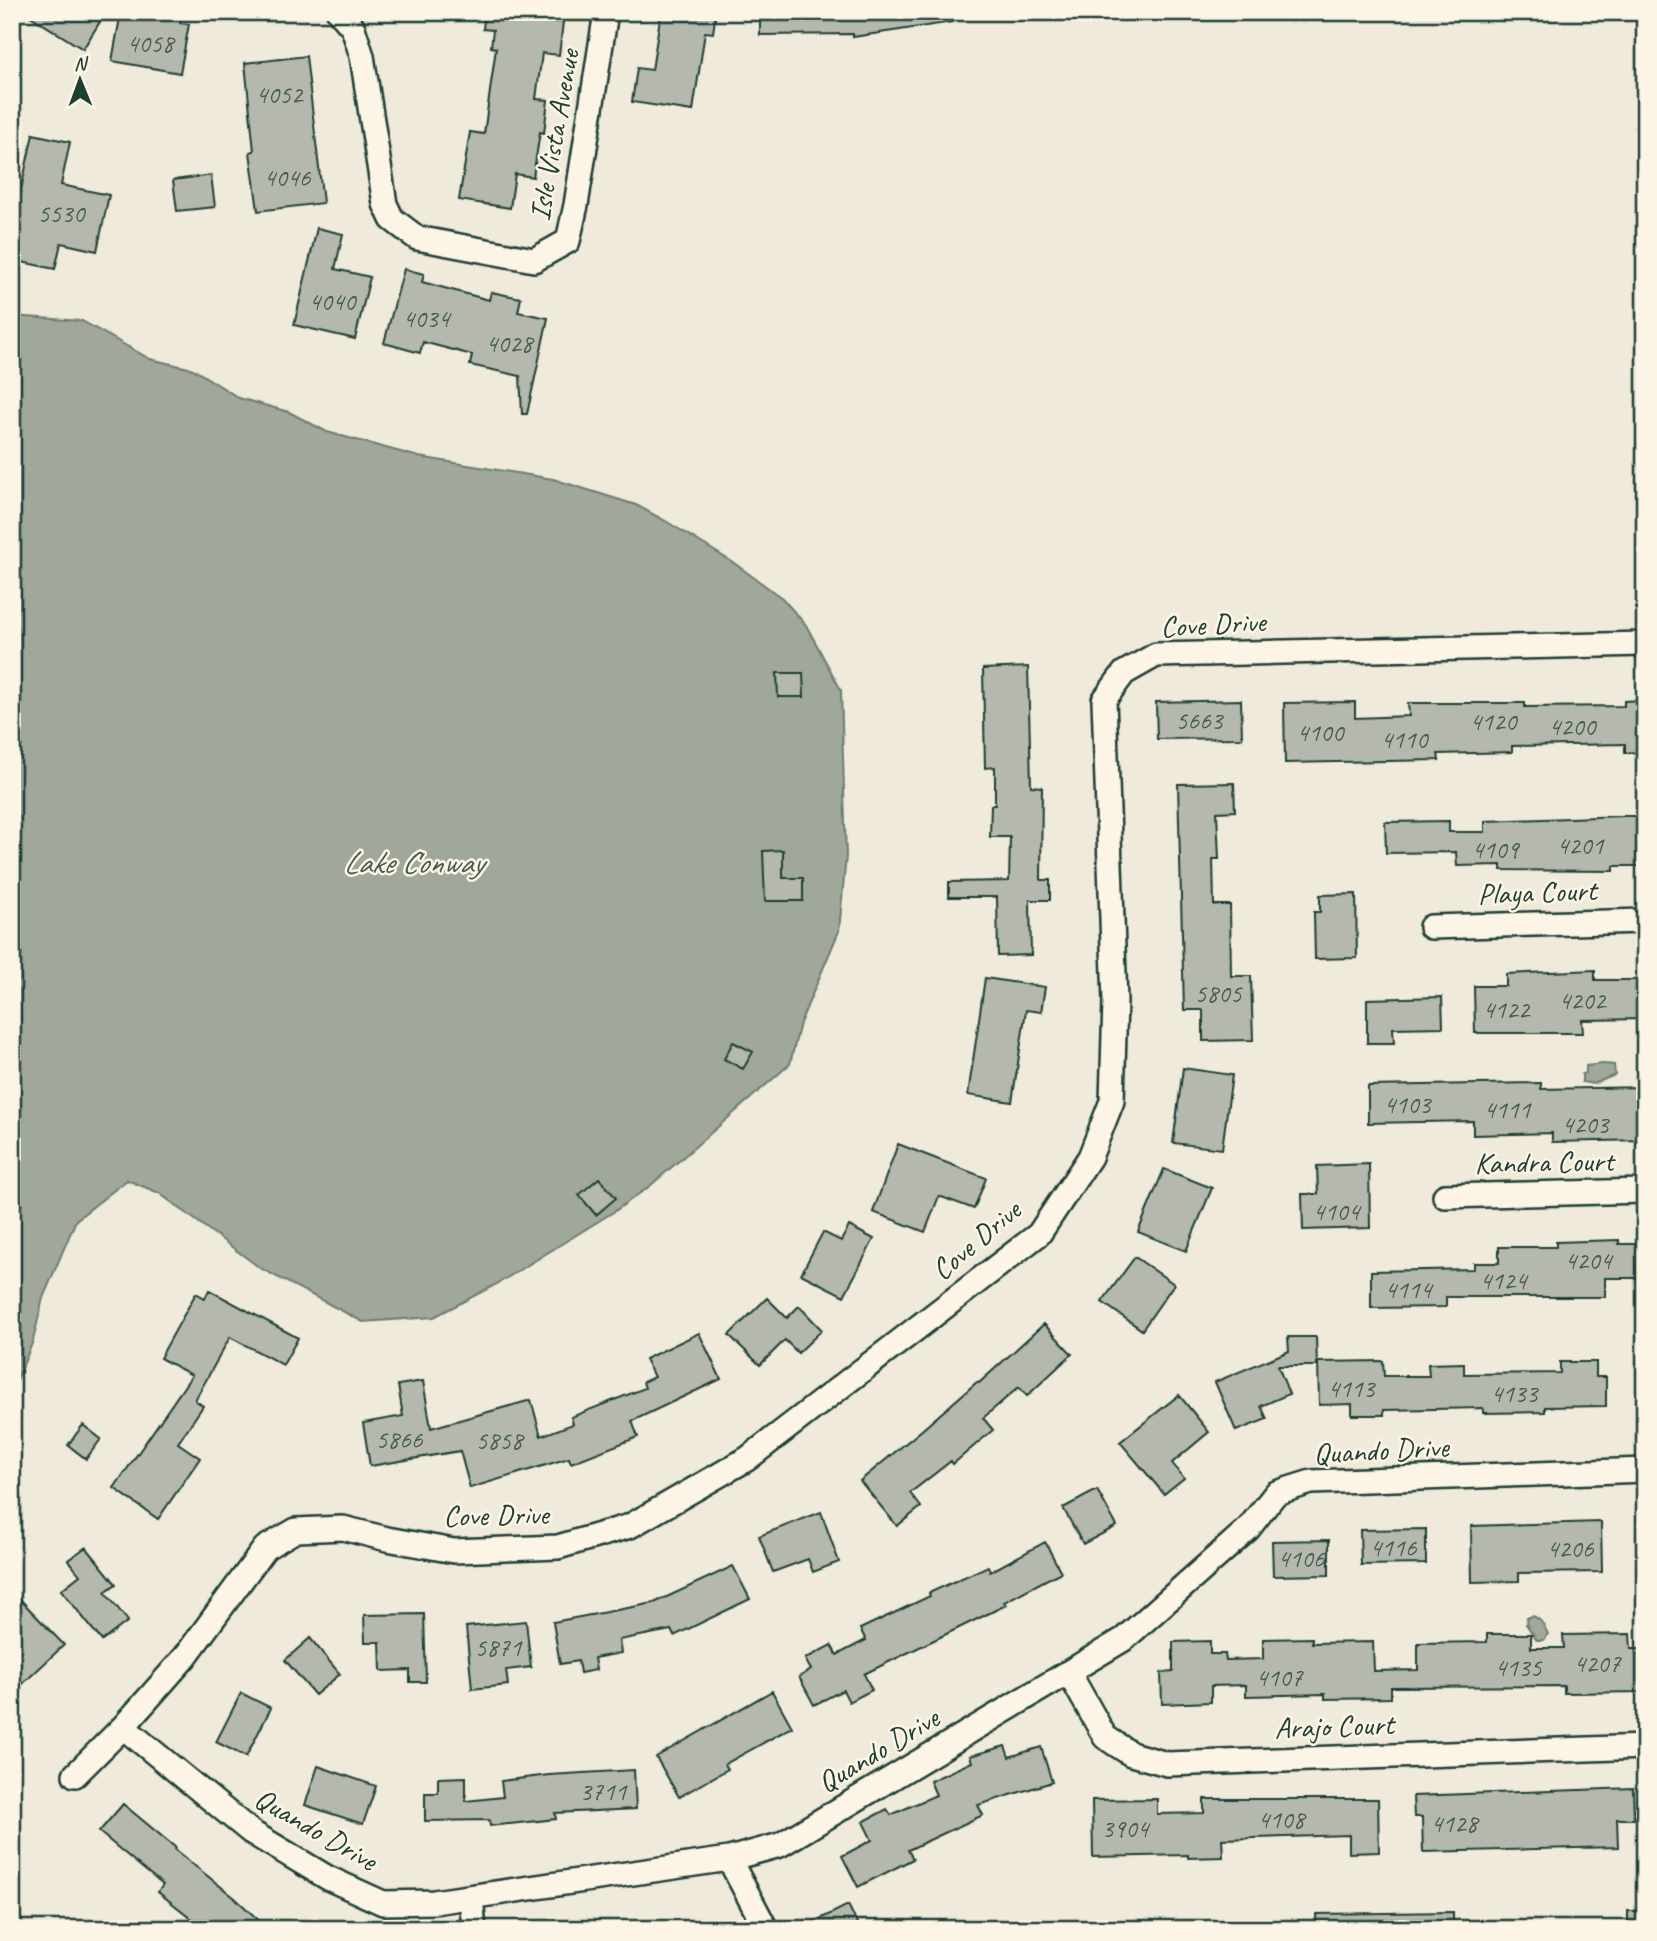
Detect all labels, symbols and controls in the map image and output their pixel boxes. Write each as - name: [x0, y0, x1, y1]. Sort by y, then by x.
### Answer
- house number: 4058: [127, 27, 176, 60]
- street label: Isle Vista Avenue: [520, 44, 588, 224]
- north arrow: [46, 46, 116, 116]
- text: N: [74, 52, 89, 76]
- house number: 4052: [256, 78, 305, 111]
- house number: 4046: [264, 161, 312, 194]
- house number: 5530: [38, 197, 87, 230]
- house number: 4040: [309, 285, 358, 318]
- house number: 4034: [403, 302, 452, 335]
- house number: 4028: [486, 327, 535, 360]
- street label: Cove Drive: [1159, 602, 1269, 646]
- house number: 5663: [1176, 704, 1225, 737]
- house number: 4120: [1470, 705, 1519, 738]
- house number: 4200: [1549, 710, 1598, 743]
- house number: 4100: [1297, 716, 1346, 749]
- house number: 4110: [1381, 723, 1430, 756]
- house number: 4201: [1557, 829, 1605, 862]
- house number: 4109: [1472, 833, 1521, 866]
- water label: Lake Conway: [343, 842, 488, 883]
- street label: Playa Court: [1477, 871, 1600, 913]
- house number: 5805: [1195, 977, 1243, 1010]
- house number: 4202: [1559, 984, 1608, 1017]
- house number: 4122: [1483, 993, 1532, 1026]
- house number: 4103: [1384, 1088, 1433, 1121]
- house number: 4111: [1484, 1093, 1532, 1126]
- house number: 4203: [1562, 1108, 1611, 1141]
- street label: Kandra Court: [1474, 1142, 1617, 1182]
- street label: Cove Drive: [923, 1190, 1030, 1288]
- house number: 4104: [1313, 1195, 1362, 1228]
- house number: 4204: [1565, 1244, 1614, 1277]
- house number: 4124: [1480, 1264, 1529, 1297]
- house number: 4114: [1385, 1273, 1434, 1306]
- house number: 4113: [1328, 1372, 1377, 1405]
- house number: 4133: [1491, 1377, 1540, 1410]
- house number: 5866: [376, 1423, 424, 1456]
- house number: 5858: [476, 1424, 525, 1457]
- street label: Quando Drive: [1313, 1427, 1452, 1473]
- street label: Cove Drive: [443, 1495, 551, 1535]
- house number: 4116: [1370, 1531, 1418, 1564]
- house number: 4206: [1547, 1532, 1595, 1565]
- house number: 4106: [1278, 1542, 1326, 1575]
- house number: 5871: [475, 1631, 523, 1664]
- house number: 4207: [1574, 1647, 1622, 1680]
- house number: 4135: [1495, 1651, 1543, 1684]
- house number: 4107: [1256, 1661, 1304, 1694]
- street label: Quando Drive: [810, 1698, 948, 1801]
- street label: Arajo Court: [1274, 1705, 1397, 1747]
- house number: 3711: [580, 1775, 628, 1808]
- street label: Quando Drive: [248, 1779, 386, 1880]
- house number: 4108: [1258, 1803, 1307, 1836]
- house number: 4128: [1431, 1807, 1480, 1840]
- house number: 3904: [1102, 1812, 1151, 1845]

